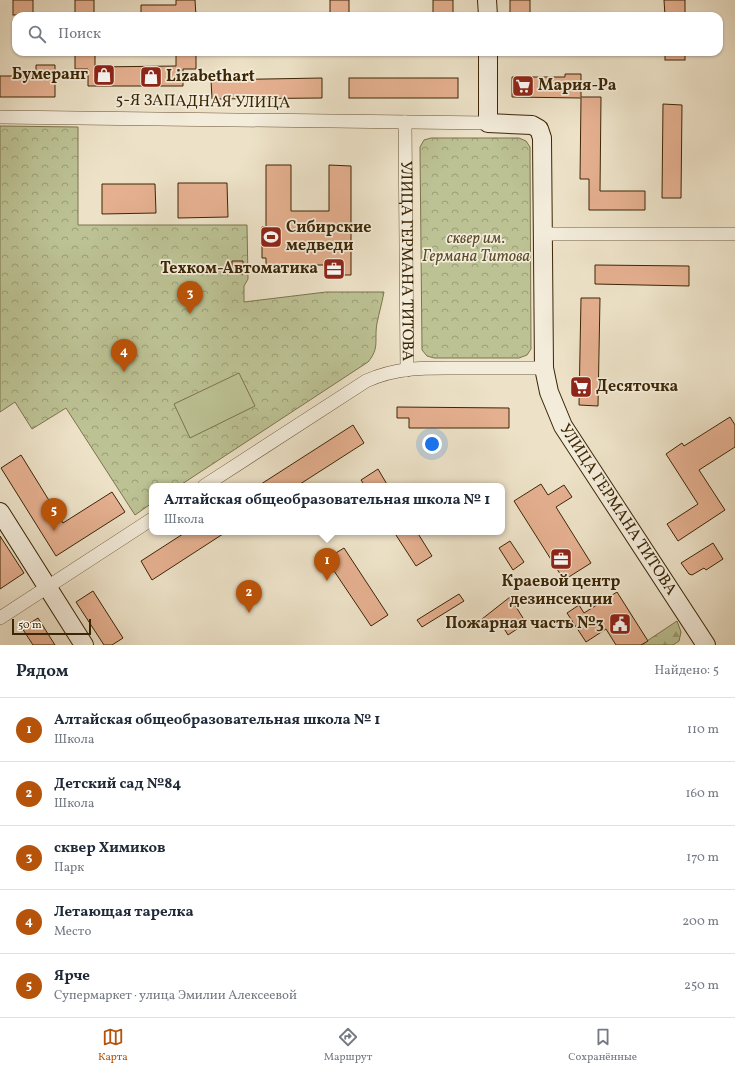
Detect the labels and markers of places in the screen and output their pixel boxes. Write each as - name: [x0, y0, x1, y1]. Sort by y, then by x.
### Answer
- shop icon: Бумеранг: [91, 62, 117, 88]
- place label: Бумеранг: [12, 64, 88, 86]
- shop icon: Lizabethart: [138, 64, 164, 90]
- place label: Lizabethart: [166, 66, 255, 88]
- supermarket icon: Мария-Ра: [510, 73, 536, 99]
- place label: Мария-Ра: [538, 75, 617, 97]
- place label: Сибирские медведи: [286, 217, 371, 257]
- sports icon: Сибирские медведи: [258, 224, 284, 250]
- office icon: Техком-Автоматика: [321, 256, 347, 282]
- place label: Техком-Автоматика: [160, 258, 318, 280]
- pin: 3: [177, 281, 203, 314]
- pin: 4: [111, 339, 137, 372]
- supermarket icon: Десяточка: [568, 374, 594, 400]
- place label: Десяточка: [596, 376, 679, 398]
- pin: 5: [41, 498, 67, 531]
- office icon: Краевой центр дезинсекции: [548, 546, 574, 572]
- pin: 1: [314, 548, 340, 581]
- place label: Краевой центр дезинсекции: [502, 571, 620, 611]
- pin: 2: [236, 580, 262, 613]
- public building icon: Пожарная часть №3: [607, 611, 633, 637]
- place label: Пожарная часть №3: [445, 613, 604, 635]

